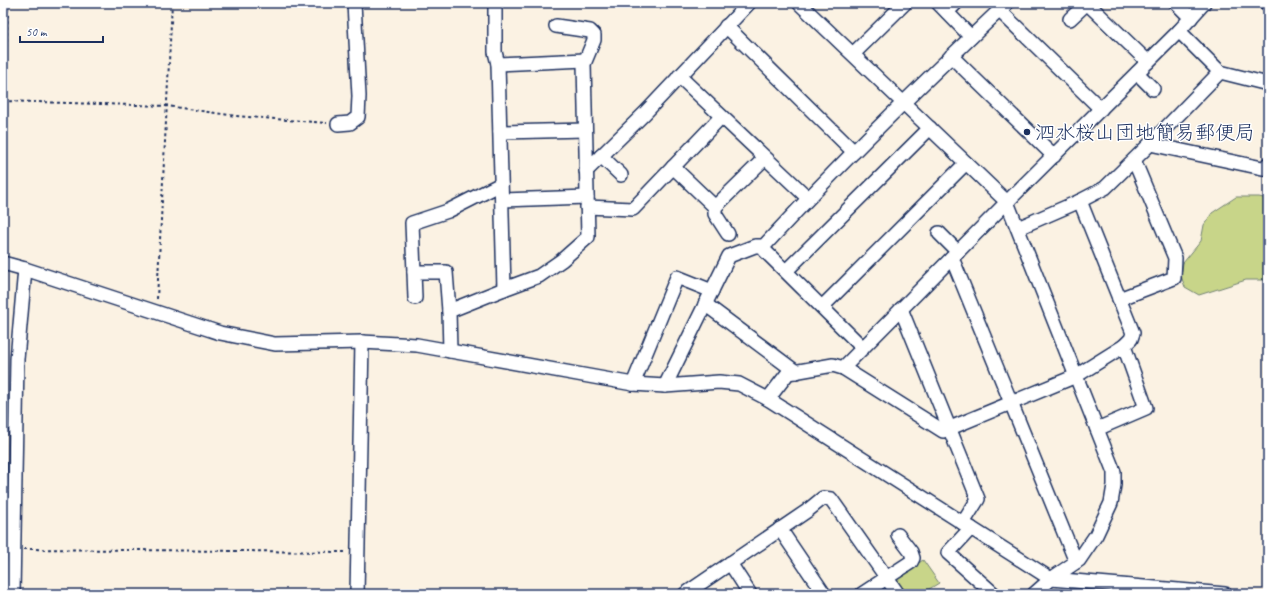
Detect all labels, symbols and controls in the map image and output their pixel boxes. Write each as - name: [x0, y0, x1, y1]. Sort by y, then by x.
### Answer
- scale bar: [20, 18, 103, 44]
- text: 50 m: [26, 24, 48, 40]
- place label: 泗水桜山団地簡易郵便局: [1035, 120, 1255, 145]
- marker: 泗水桜山団地簡易郵便局: [1022, 127, 1032, 137]

